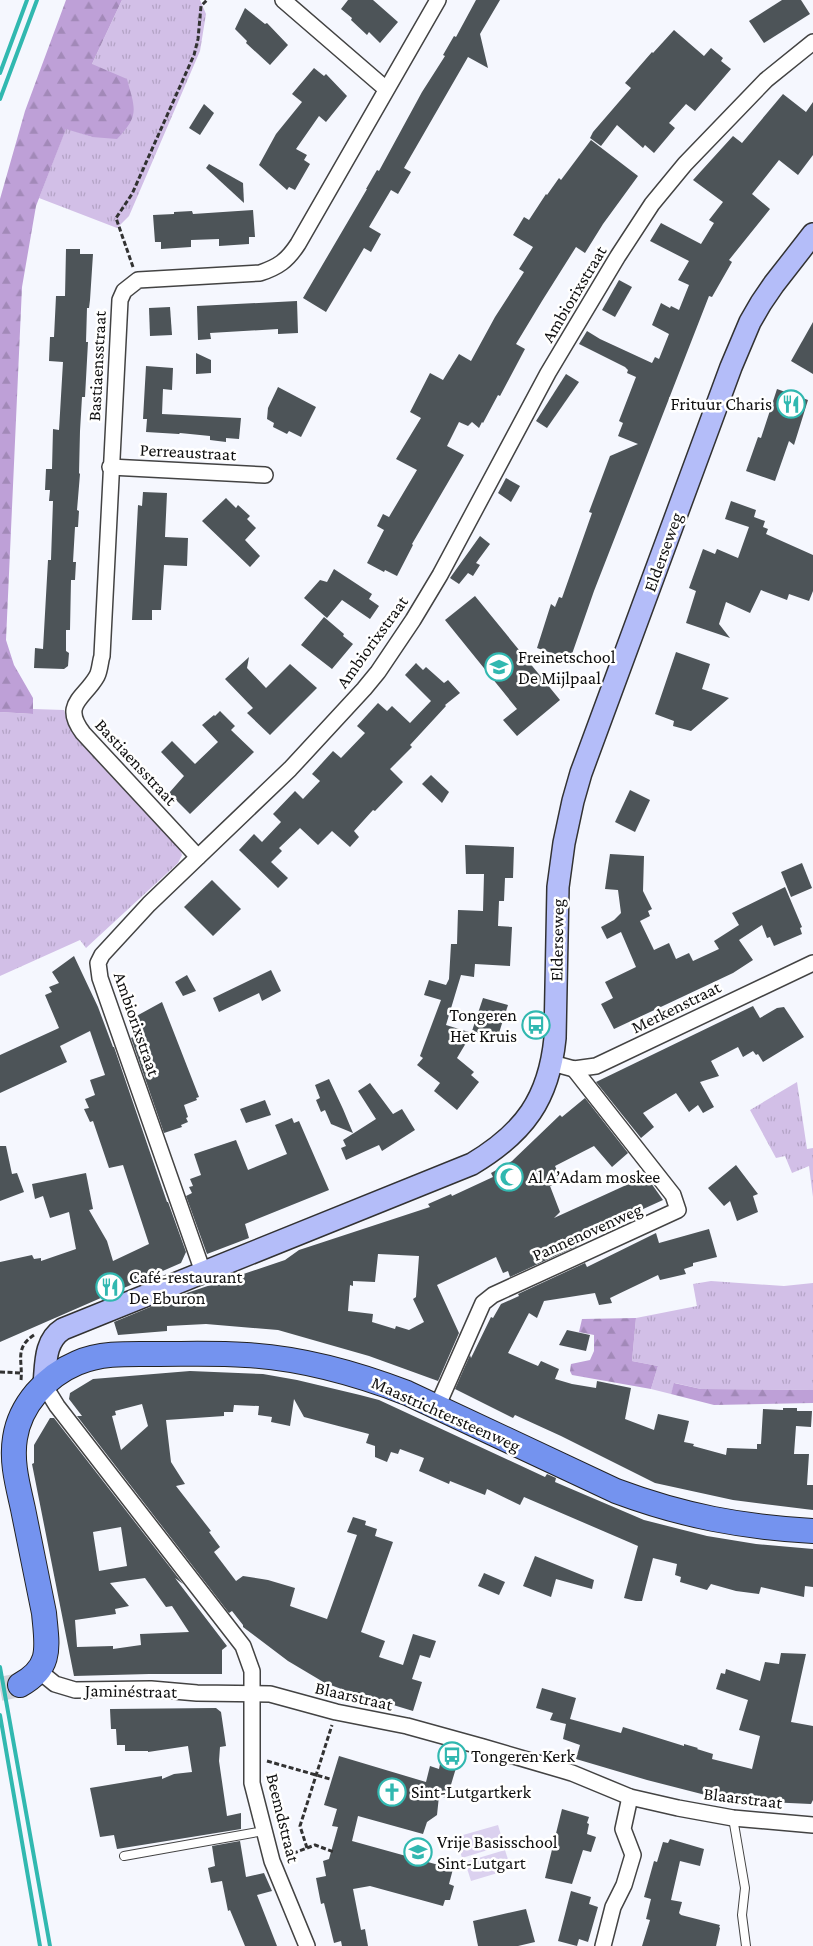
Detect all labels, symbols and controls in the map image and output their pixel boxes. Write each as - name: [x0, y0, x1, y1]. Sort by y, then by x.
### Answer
- street label: Ambiorixstraat: [537, 241, 611, 346]
- street label: Bastiaensstraat: [84, 309, 110, 422]
- restaurant icon: Frituur Charis: [776, 389, 806, 419]
- place label: Frituur Charis: [671, 394, 772, 414]
- street label: Perreaustraat: [139, 439, 238, 465]
- street label: Elderseweg: [639, 509, 687, 594]
- street label: Ambiorixstraat: [332, 591, 413, 692]
- place label: Freinetschool De Mijlpaal: [518, 647, 616, 689]
- school or university icon: Freinetschool De Mijlpaal: [484, 652, 514, 682]
- street label: Bastiaensstraat: [91, 715, 182, 810]
- street label: Elderseweg: [546, 898, 568, 982]
- street label: Ambiorixstraat: [110, 969, 164, 1080]
- street label: Merkenstraat: [628, 976, 725, 1037]
- place label: Tongeren Het Kruis: [449, 1005, 517, 1046]
- bus stop icon: Tongeren Het Kruis: [521, 1010, 551, 1040]
- mosque icon: Al A’Adam moskee: [494, 1162, 524, 1192]
- place label: Al A’Adam moskee: [528, 1167, 660, 1187]
- street label: Pannenovenweg: [529, 1199, 645, 1265]
- place label: Café-restaurant De Eburon: [129, 1267, 244, 1308]
- restaurant icon: Café-restaurant De Eburon: [95, 1272, 125, 1302]
- street label: Maastrichtersteenweg: [368, 1372, 524, 1456]
- street label: Blaarstraat: [313, 1677, 396, 1715]
- street label: Jaminéstraat: [83, 1680, 178, 1702]
- bus stop icon: Tongeren Kerk: [437, 1741, 467, 1771]
- place label: Tongeren Kerk: [471, 1746, 575, 1766]
- street label: Beemdstraat: [262, 1771, 304, 1866]
- church icon: Sint-Lutgartkerk: [377, 1777, 407, 1807]
- place label: Sint-Lutgartkerk: [411, 1782, 531, 1802]
- street label: Blaarstraat: [702, 1783, 785, 1813]
- place label: Vrije Basisschool Sint-Lutgart: [437, 1832, 558, 1873]
- school or university icon: Vrije Basisschool Sint-Lutgart: [403, 1837, 433, 1867]

